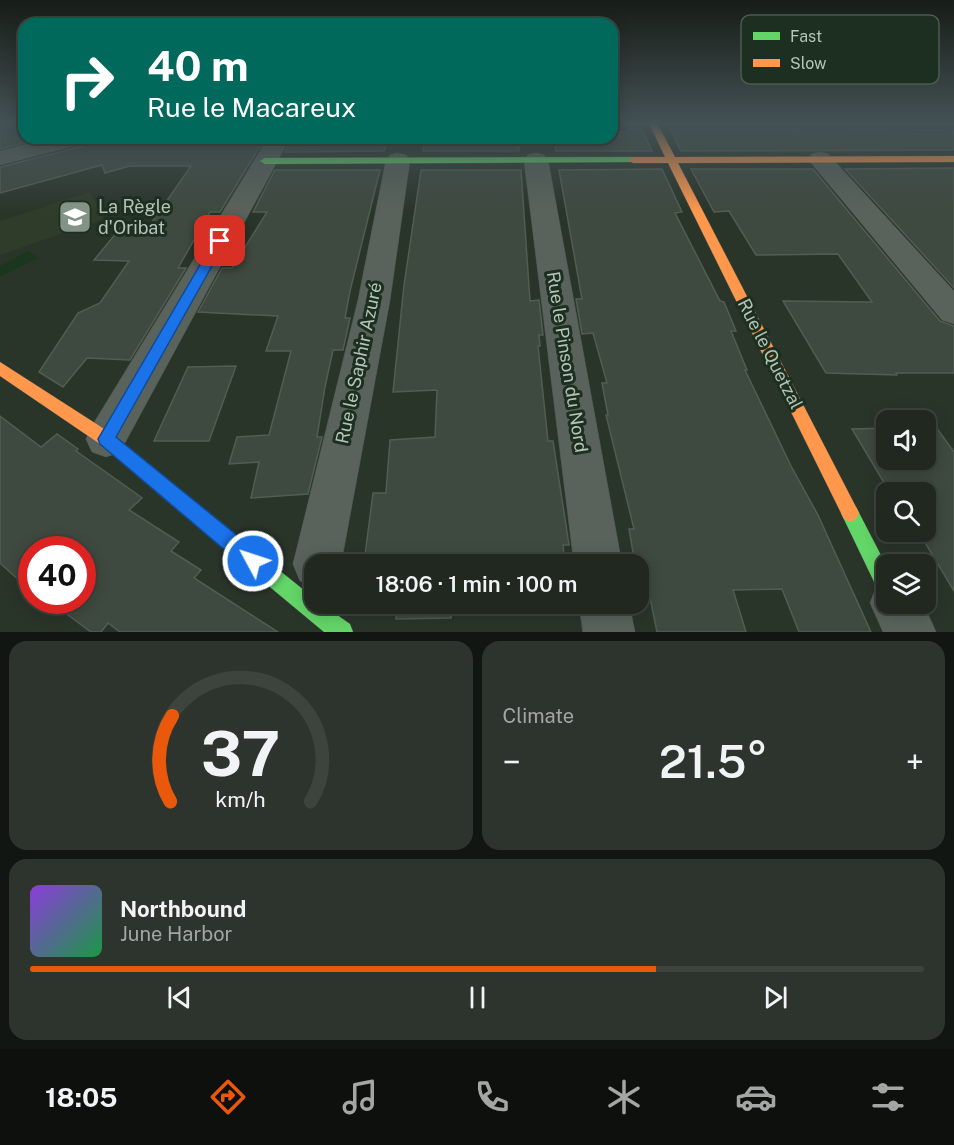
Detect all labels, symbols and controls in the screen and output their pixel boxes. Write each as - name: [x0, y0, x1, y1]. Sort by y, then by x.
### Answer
- legend: [741, 15, 939, 84]
- text: Fast: [790, 27, 822, 46]
- text: 40 m: [147, 41, 249, 90]
- icon: right: [48, 42, 126, 120]
- text: Slow: [790, 54, 827, 73]
- text: Rue le Macareux: [147, 91, 356, 123]
- place label: La Règle d'Oribat: [98, 196, 171, 238]
- school or university icon: La Règle d'Oribat: [57, 199, 93, 235]
- pin: [194, 215, 245, 266]
- icon: arrive: [203, 224, 236, 257]
- street label: Rue le Pinson du Nord: [543, 270, 592, 454]
- street label: Rue le Saphir Azuré: [331, 280, 386, 446]
- street label: Rue le Quetzal: [734, 295, 807, 413]
- map controls: [876, 410, 936, 614]
- button: sound: [876, 410, 936, 470]
- button: search: [876, 482, 936, 542]
- position arrow: [221, 529, 285, 593]
- speed limit sign: 40: [18, 536, 96, 614]
- button: layers: [876, 554, 936, 614]
- text: 18:06 · 1 min · 100 m: [376, 571, 578, 597]
- text: Climate: [503, 704, 574, 728]
- text: 37: [201, 717, 281, 790]
- text: 21.5°: [659, 735, 768, 788]
- text: −: [503, 743, 521, 781]
- text: +: [906, 743, 924, 781]
- text: km/h: [216, 788, 266, 813]
- text: Northbound: [120, 896, 246, 922]
- text: June Harbor: [120, 922, 232, 946]
- icon: previous: [163, 981, 196, 1014]
- icon: pause: [461, 981, 494, 1014]
- icon: next: [759, 981, 792, 1014]
- icon: directions: [207, 1076, 249, 1118]
- icon: music: [339, 1076, 381, 1118]
- icon: phone: [471, 1076, 513, 1118]
- icon: climate: [603, 1076, 645, 1118]
- icon: car: [735, 1076, 777, 1118]
- icon: filters: [867, 1076, 909, 1118]
- text: 18:05: [45, 1081, 118, 1113]

